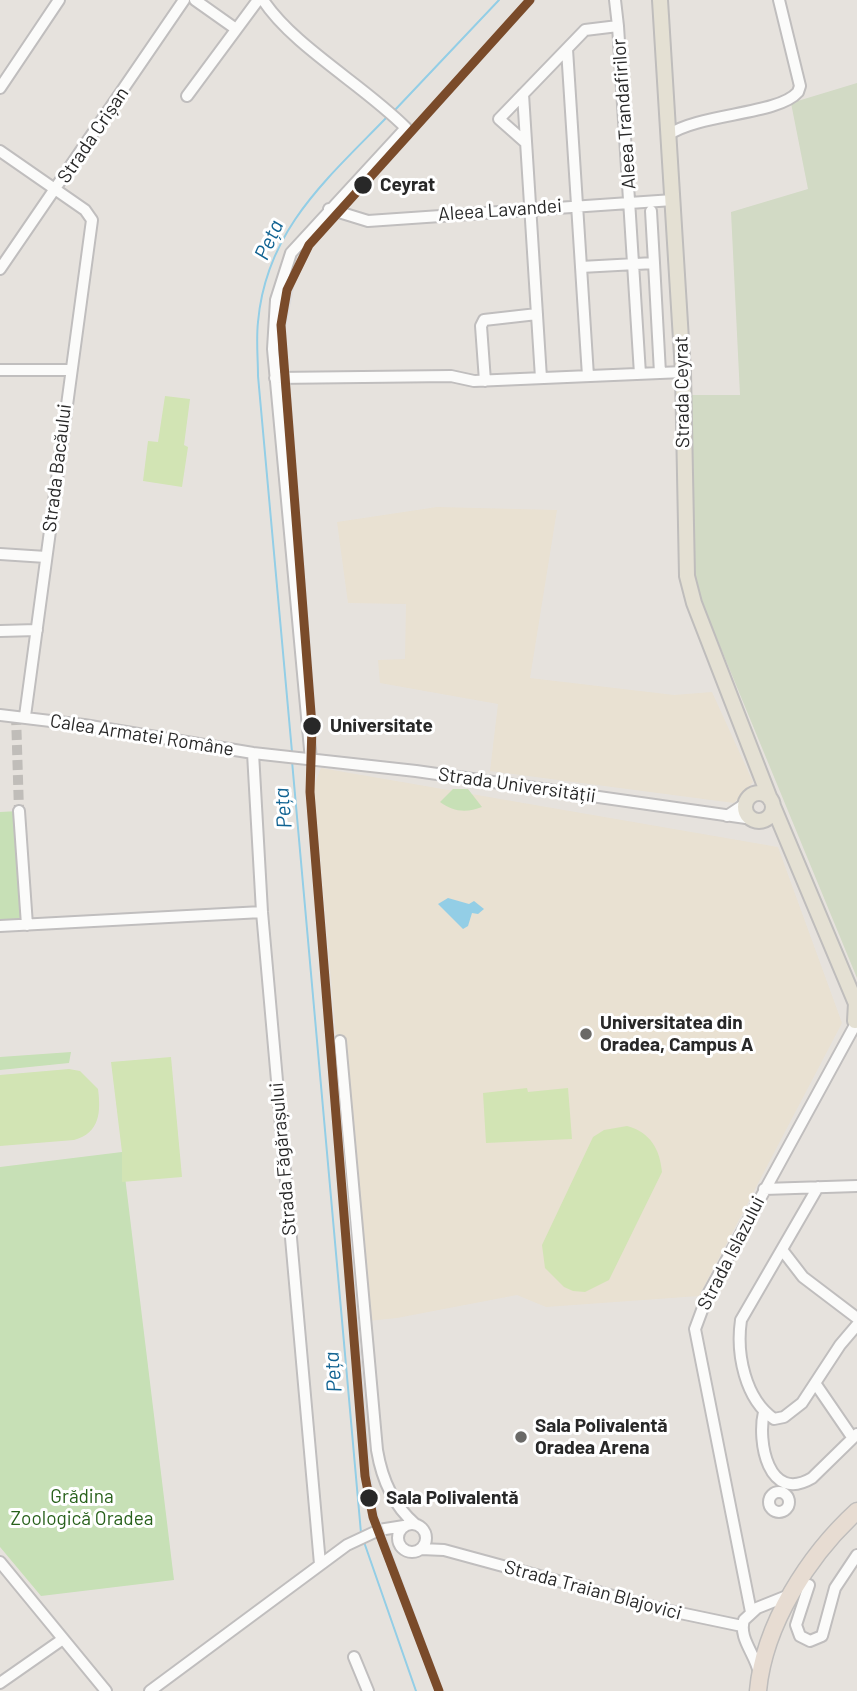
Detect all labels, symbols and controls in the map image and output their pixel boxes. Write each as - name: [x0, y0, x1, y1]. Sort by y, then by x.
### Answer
- street label: Aleea Trandafirilor: [607, 38, 641, 190]
- street label: Strada Crișan: [53, 83, 133, 187]
- marker: Ceyrat: [352, 174, 374, 196]
- place label: Ceyrat: [380, 174, 435, 196]
- street label: Aleea Lavandei: [437, 194, 563, 226]
- water label: Peța: [249, 216, 289, 264]
- street label: Strada Ceyrat: [670, 336, 694, 448]
- street label: Strada Bacăului: [38, 403, 76, 533]
- street label: Calea Armatei Române: [48, 709, 236, 761]
- marker: Universitate: [301, 715, 323, 737]
- place label: Universitate: [330, 715, 433, 737]
- street label: Strada Universității: [437, 763, 597, 807]
- water label: Peța: [269, 787, 297, 829]
- place label: Universitatea din Oradea, Campus A: [600, 1012, 754, 1056]
- marker: Universitatea din Oradea, Campus A: [578, 1026, 594, 1042]
- street label: Strada Făgărașului: [265, 1082, 301, 1236]
- street label: Strada Islazului: [693, 1192, 769, 1314]
- water label: Peța: [319, 1351, 347, 1393]
- place label: Sala Polivalentă Oradea Arena: [535, 1415, 668, 1459]
- marker: Sala Polivalentă Oradea Arena: [513, 1429, 529, 1445]
- park label: Grădina Zoologică Oradea: [11, 1486, 153, 1530]
- marker: Sala Polivalentă: [358, 1487, 380, 1509]
- place label: Sala Polivalentă: [386, 1487, 519, 1509]
- street label: Strada Traian Blajovici: [502, 1555, 684, 1625]

